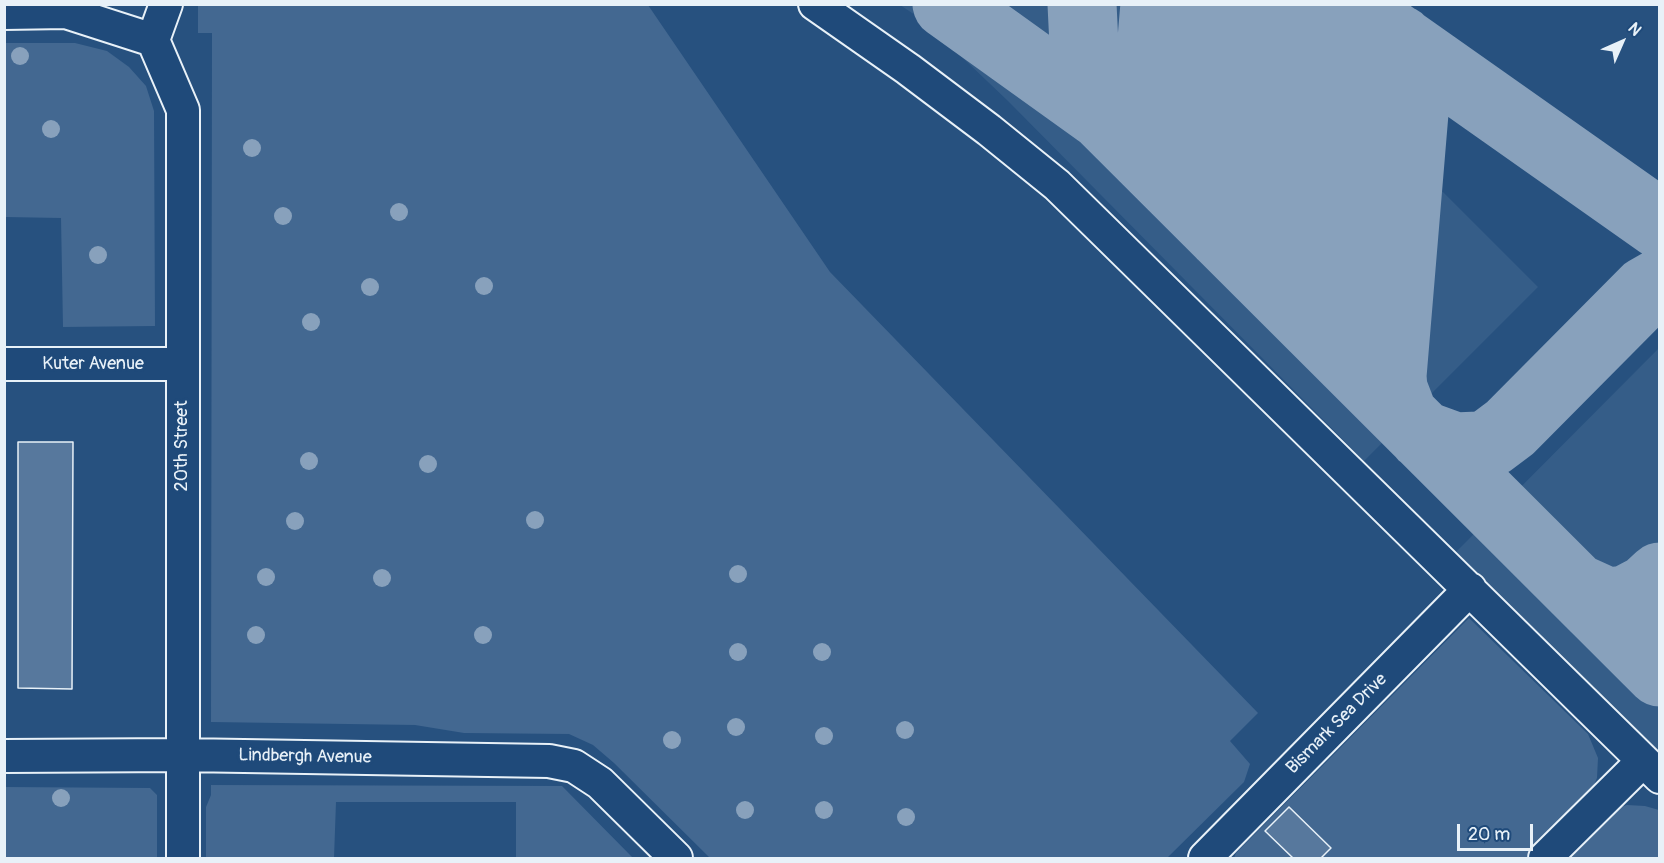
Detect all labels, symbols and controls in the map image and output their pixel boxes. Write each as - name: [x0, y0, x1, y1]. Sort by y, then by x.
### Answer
- north arrow: [1592, 12, 1652, 72]
- text: N: [1624, 18, 1646, 40]
- street label: Kuter Avenue: [42, 353, 144, 375]
- street label: 20th Street: [171, 401, 193, 491]
- street label: Bismark Sea Drive: [1282, 669, 1392, 779]
- street label: Lindbergh Avenue: [238, 745, 372, 769]
- scale bar: [1460, 812, 1536, 850]
- text: 20 m: [1468, 823, 1510, 846]

